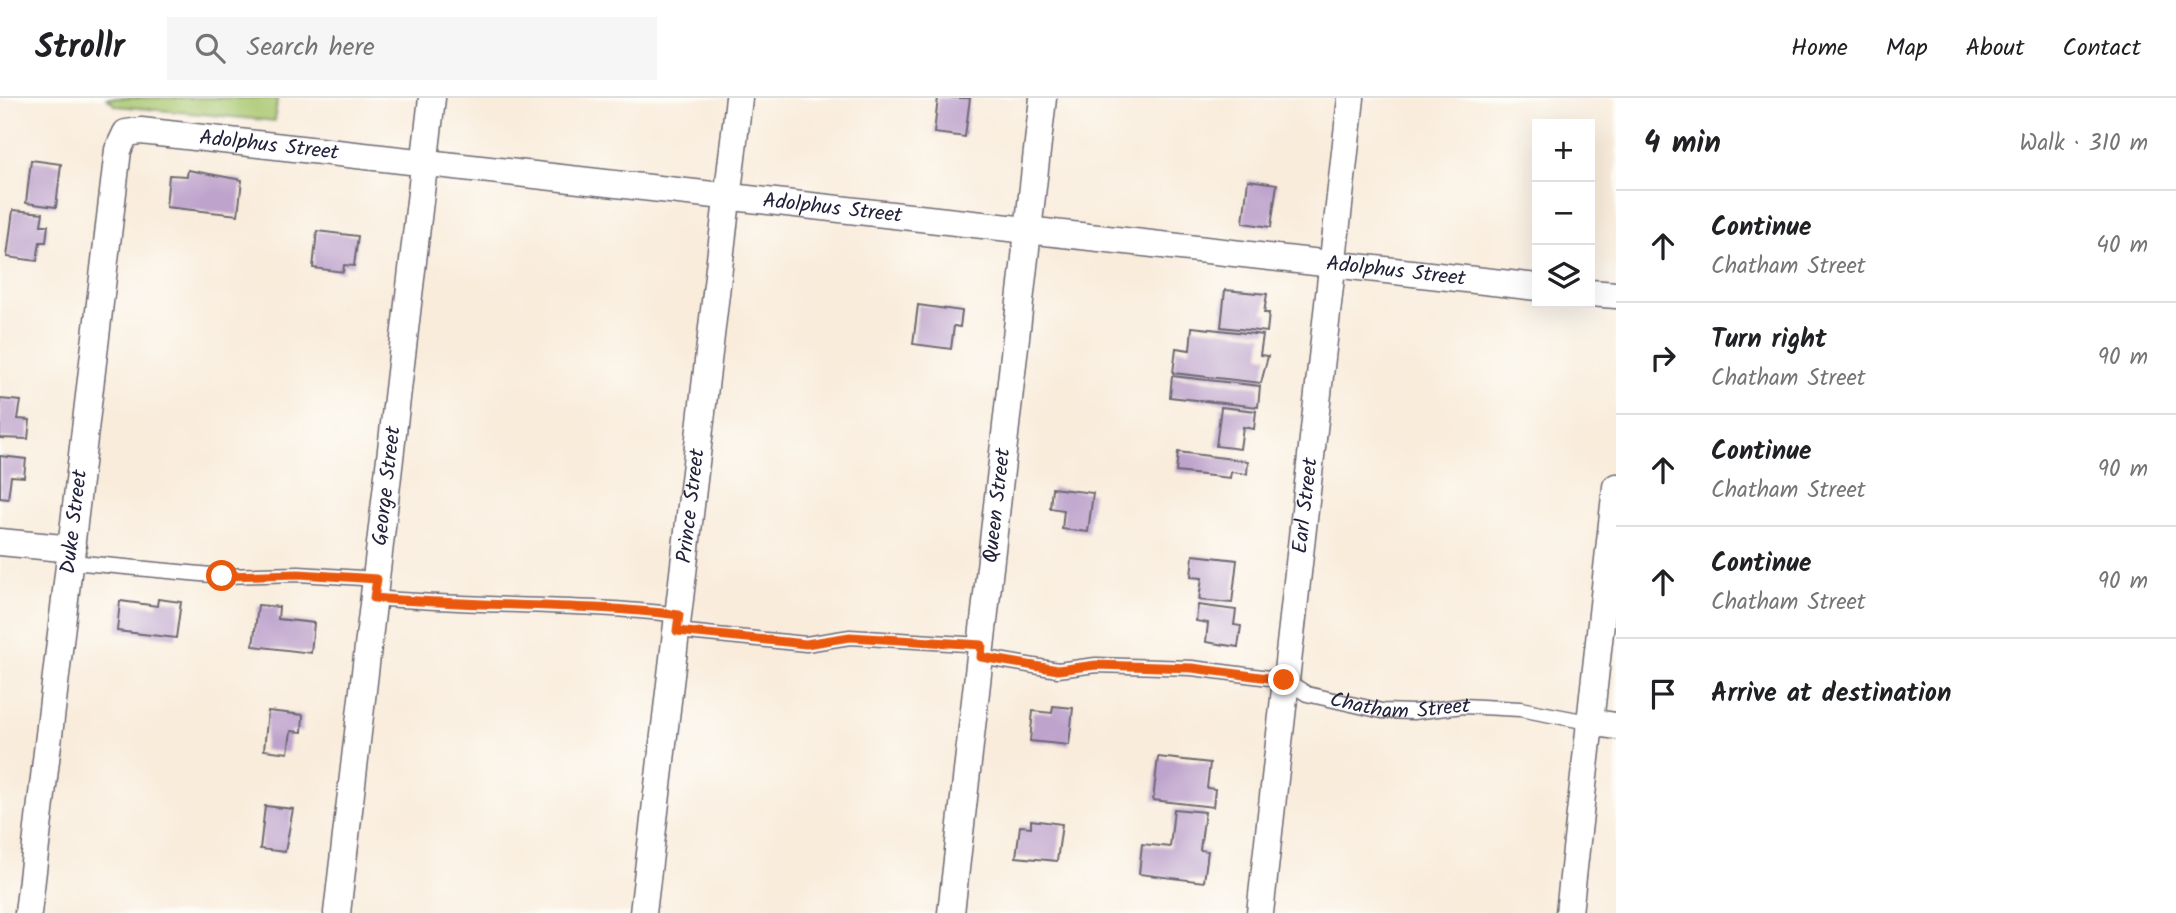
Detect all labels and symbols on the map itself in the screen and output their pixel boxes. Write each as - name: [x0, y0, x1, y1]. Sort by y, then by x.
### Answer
- street label: Adolphus Street: [198, 121, 341, 170]
- street label: Adolphus Street: [761, 184, 905, 233]
- street label: Adolphus Street: [1325, 247, 1468, 296]
- street label: George Street: [363, 424, 410, 547]
- street label: Prince Street: [668, 446, 714, 565]
- street label: Queen Street: [974, 446, 1020, 565]
- street label: Earl Street: [1284, 455, 1327, 555]
- street label: Duke Street: [52, 467, 97, 576]
- route start: [206, 560, 237, 591]
- route end: [1268, 664, 1299, 695]
- street label: Chatham Street: [1327, 683, 1472, 729]

